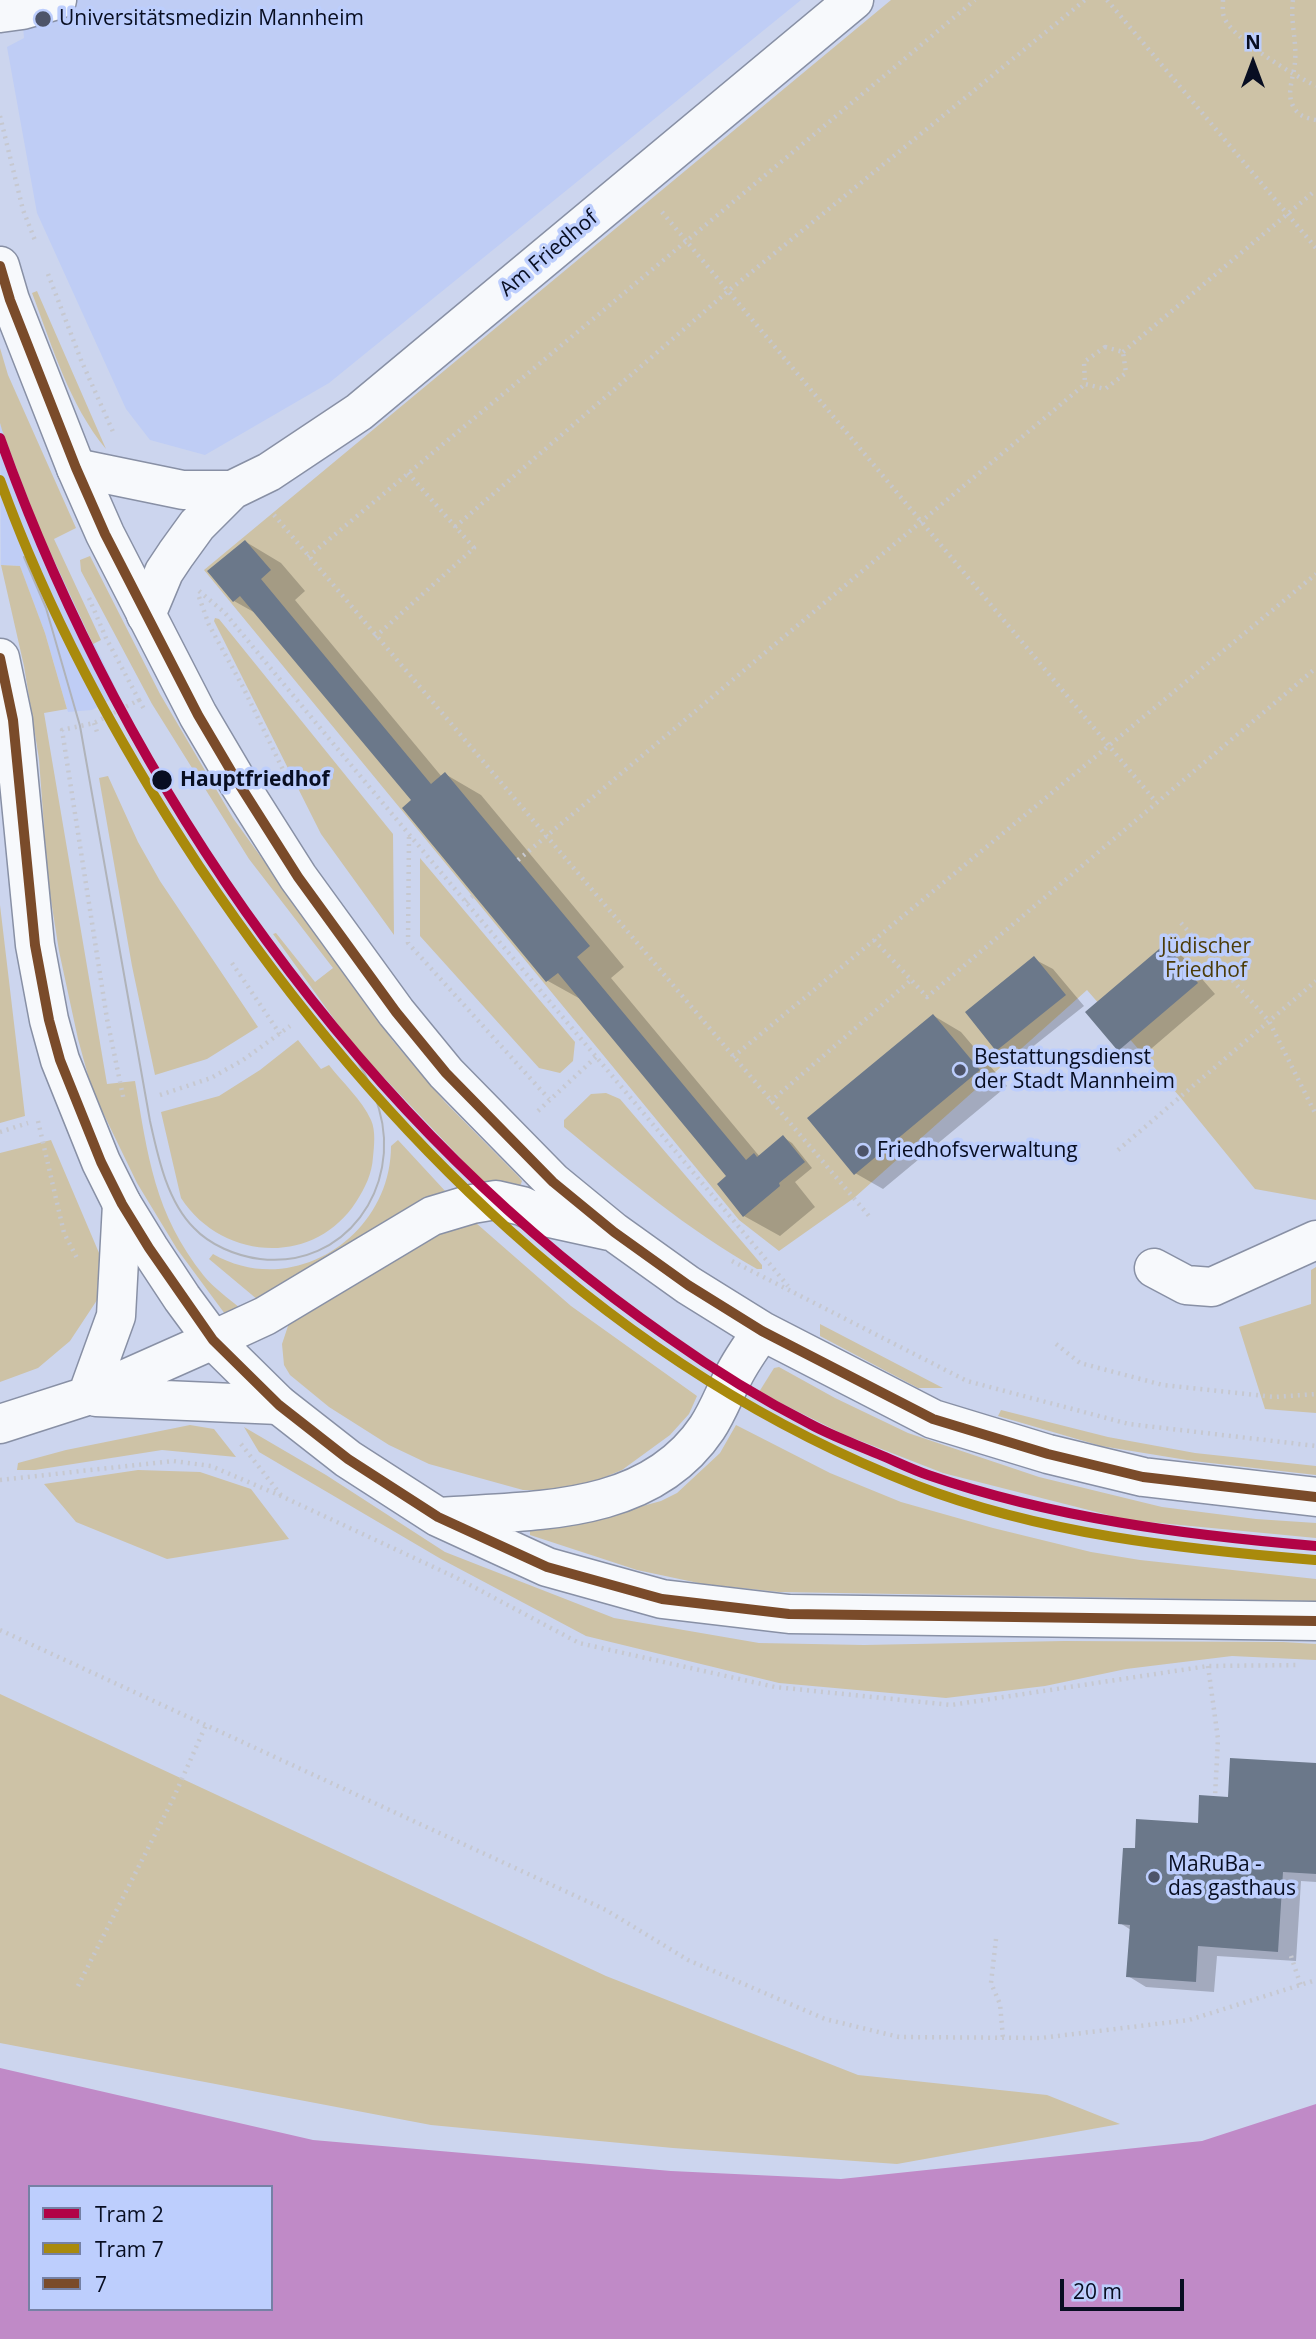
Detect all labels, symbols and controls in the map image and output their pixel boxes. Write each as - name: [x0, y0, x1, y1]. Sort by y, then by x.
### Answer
- place label: Universitätsmedizin Mannheim: [59, 6, 364, 32]
- marker: Universitätsmedizin Mannheim: [33, 9, 53, 29]
- north arrow: [1218, 28, 1288, 98]
- text: N: [1245, 29, 1261, 55]
- street label: Am Friedhof: [495, 206, 603, 302]
- place label: Hauptfriedhof: [180, 767, 330, 793]
- marker: Hauptfriedhof: [150, 768, 174, 792]
- park label: Jüdischer Friedhof: [1161, 934, 1251, 984]
- place label: Bestattungsdienst der Stadt Mannheim: [974, 1045, 1175, 1095]
- marker: Bestattungsdienst der Stadt Mannheim: [952, 1062, 968, 1078]
- place label: Friedhofsverwaltung: [877, 1138, 1078, 1164]
- marker: Friedhofsverwaltung: [855, 1143, 871, 1159]
- place label: MaRuBa - das gasthaus: [1168, 1852, 1296, 1902]
- marker: MaRuBa - das gasthaus: [1146, 1869, 1162, 1885]
- legend: [28, 2185, 273, 2311]
- text: Tram 2: [95, 2200, 164, 2228]
- text: Tram 7: [95, 2235, 164, 2263]
- scale bar: [1064, 2266, 1188, 2310]
- text: 7: [95, 2270, 107, 2298]
- text: 20 m: [1073, 2277, 1122, 2305]

